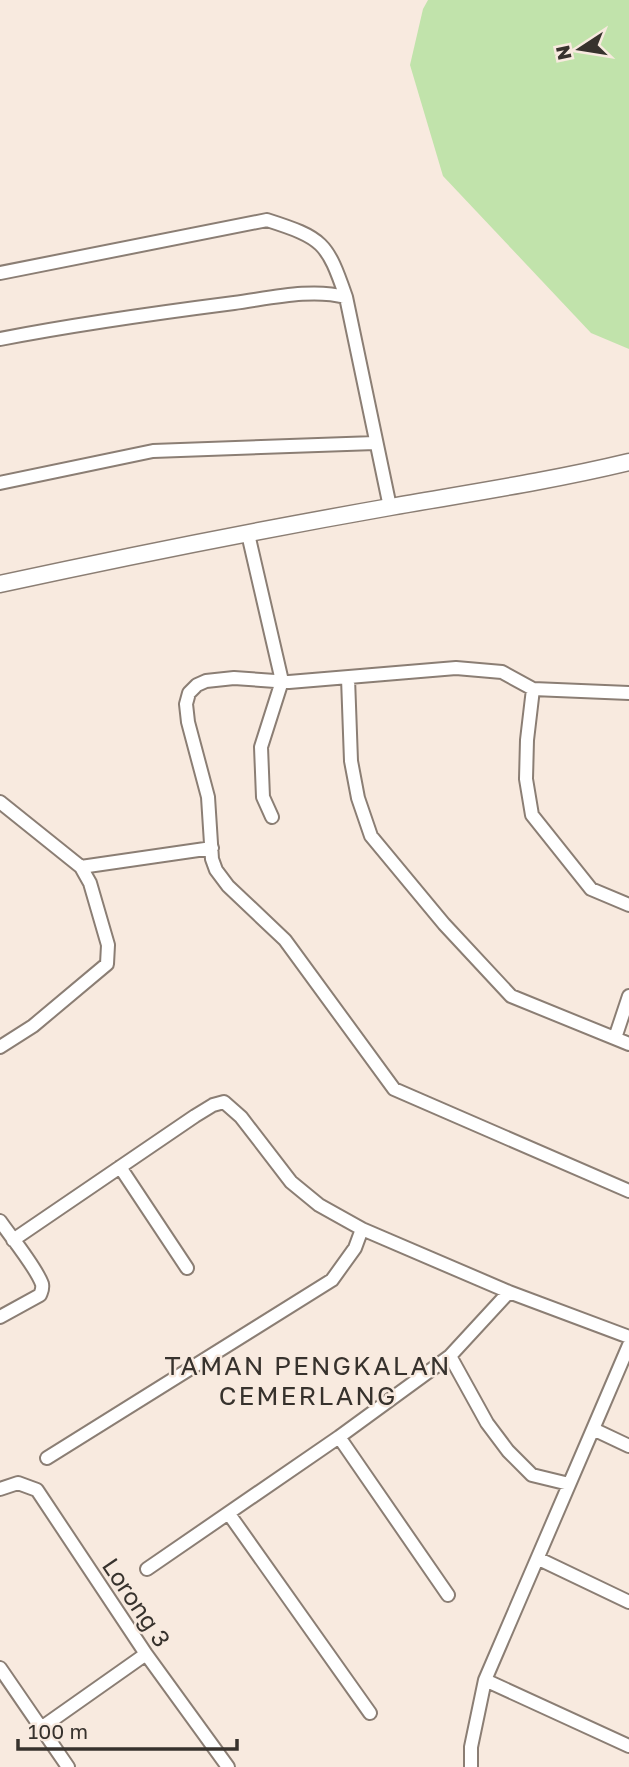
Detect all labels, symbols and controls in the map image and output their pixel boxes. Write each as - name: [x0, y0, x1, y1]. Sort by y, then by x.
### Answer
- north arrow: [545, 14, 615, 84]
- text: N: [550, 43, 576, 62]
- district label: TAMAN PENGKALAN CEMERLANG: [164, 1350, 452, 1411]
- street label: Lorong 3: [97, 1552, 177, 1652]
- scale bar: [18, 1708, 236, 1752]
- text: 100 m: [28, 1718, 88, 1744]

